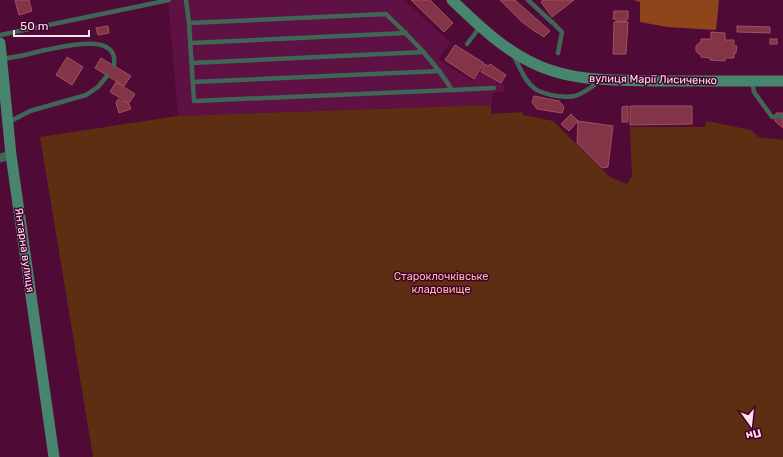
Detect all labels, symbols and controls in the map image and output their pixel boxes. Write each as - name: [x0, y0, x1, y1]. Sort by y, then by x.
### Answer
- scale bar: [14, 12, 89, 38]
- text: 50 m: [20, 19, 48, 33]
- street label: вулиця Марії Лисиченко: [589, 72, 717, 87]
- street label: Янтарна вулиця: [12, 207, 37, 293]
- park label: Староклочківське кладовище: [394, 270, 488, 296]
- north arrow: [731, 405, 771, 445]
- text: Пн: [744, 426, 762, 442]

